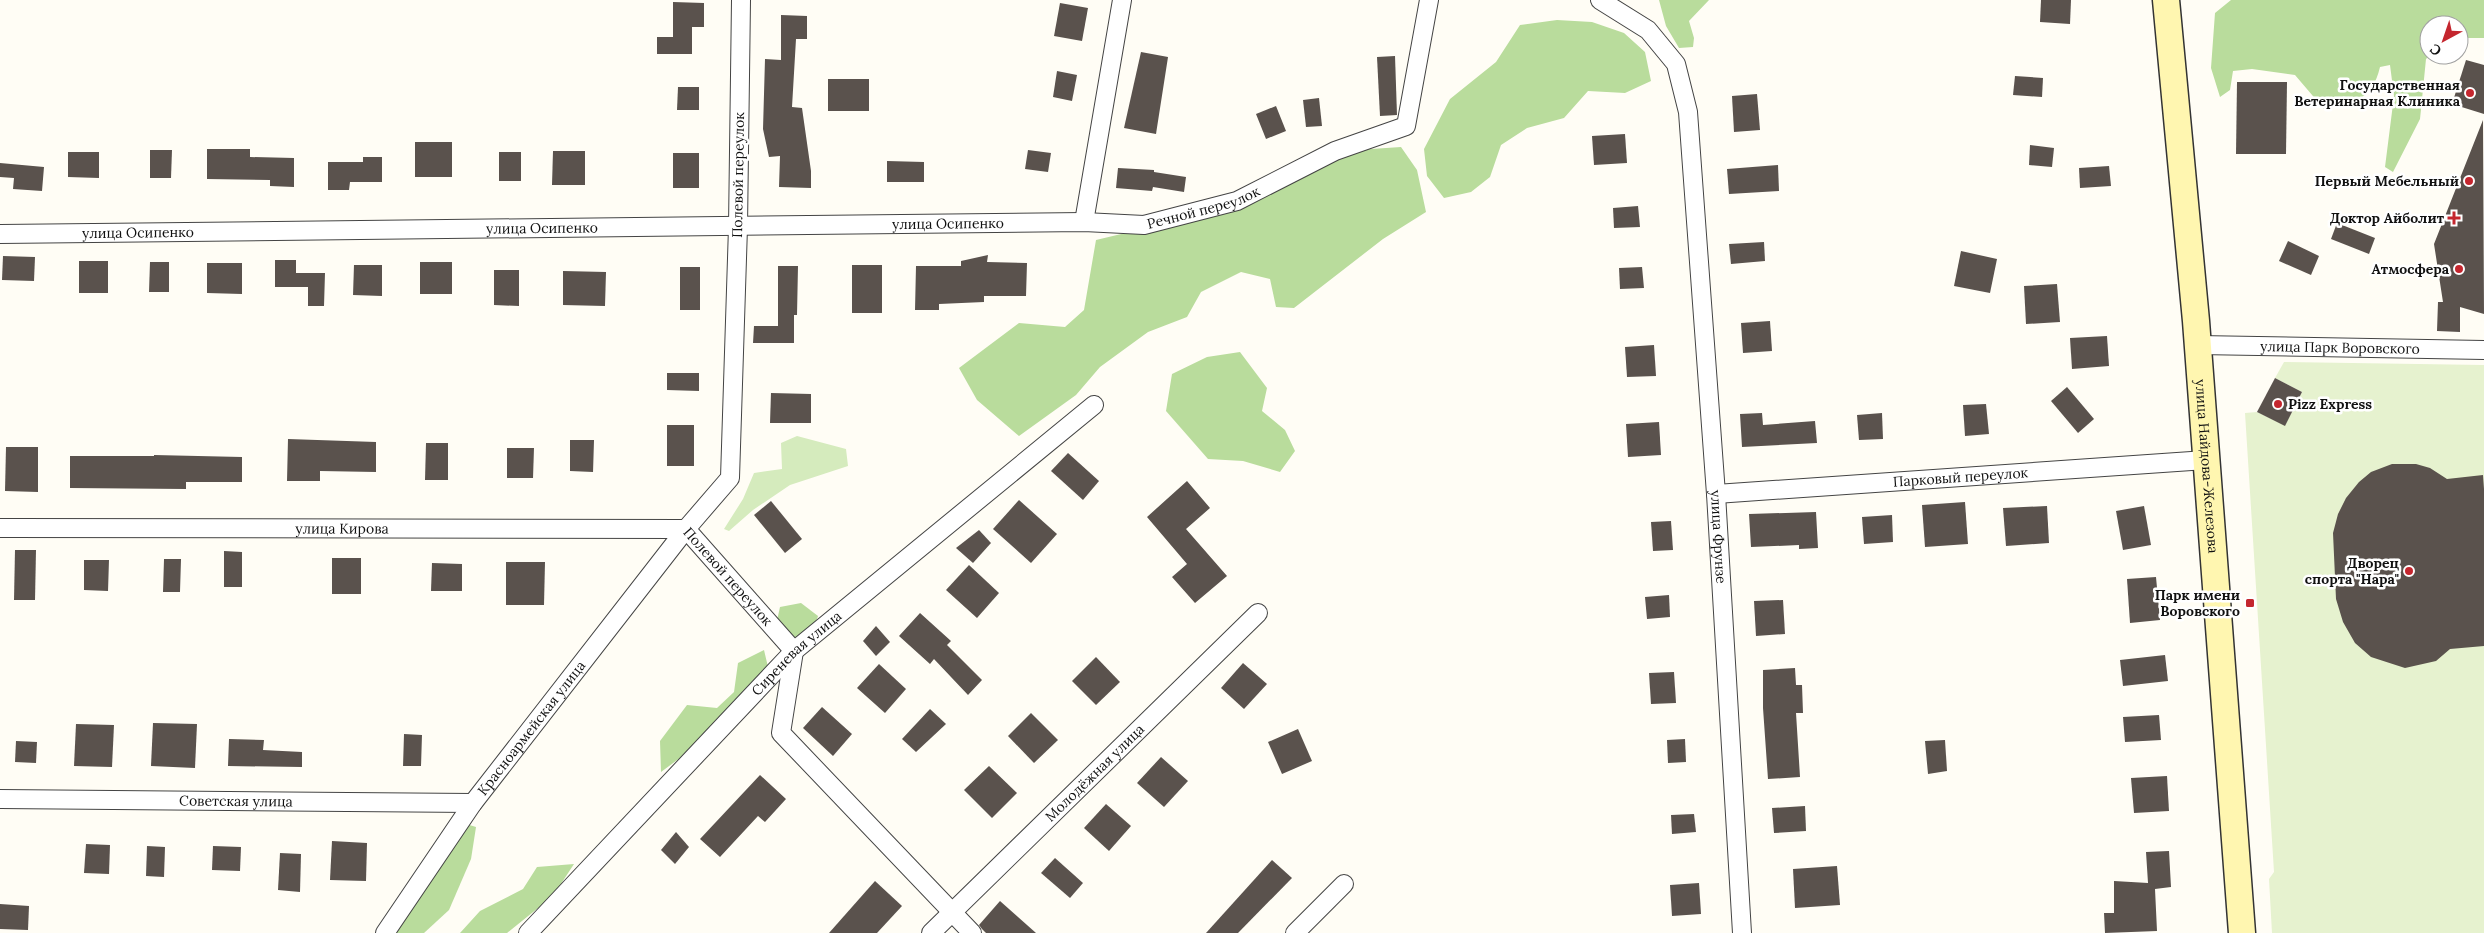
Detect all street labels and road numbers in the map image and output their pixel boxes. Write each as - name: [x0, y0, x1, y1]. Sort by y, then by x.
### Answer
- street label: Полевой переулок: [728, 111, 748, 238]
- street label: Речной переулок: [1145, 182, 1263, 233]
- street label: улица Осипенко: [892, 214, 1004, 233]
- street label: улица Осипенко: [486, 218, 598, 238]
- street label: улица Осипенко: [82, 223, 194, 242]
- street label: улица Парк Воровского: [2260, 337, 2420, 358]
- street label: улица Найдова-Железова: [2191, 378, 2222, 554]
- street label: Парковый переулок: [1892, 463, 2029, 491]
- street label: улица Фрунзе: [1707, 489, 1730, 585]
- street label: улица Кирова: [295, 519, 389, 538]
- street label: Полевой переулок: [680, 523, 777, 630]
- street label: Сиреневая улица: [748, 607, 845, 699]
- street label: Красноармейская улица: [473, 657, 589, 799]
- street label: Молодёжная улица: [1041, 720, 1148, 825]
- street label: Советская улица: [179, 792, 293, 810]

